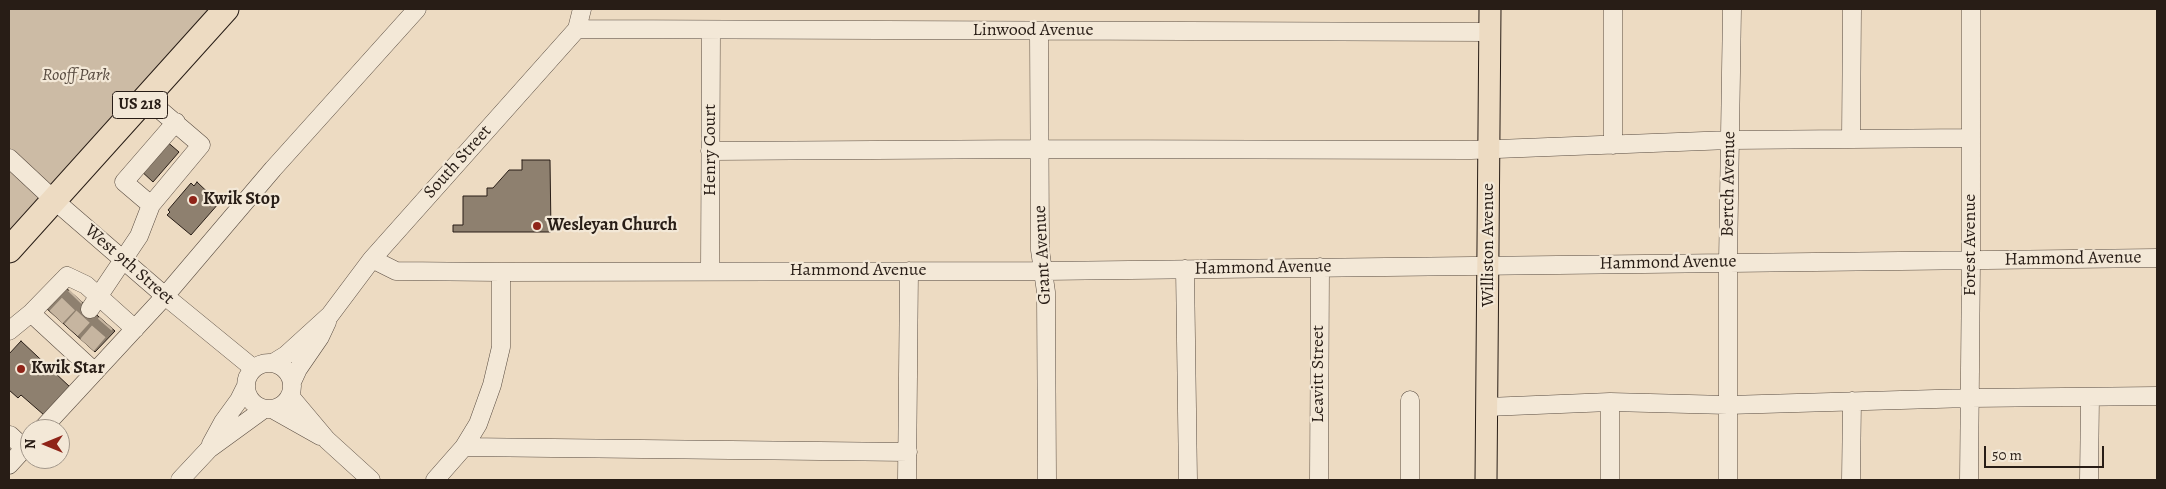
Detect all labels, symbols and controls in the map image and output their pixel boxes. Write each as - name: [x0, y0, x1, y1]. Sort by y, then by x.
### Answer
- street label: Linwood Avenue: [973, 20, 1093, 42]
- park label: Rooff Park: [42, 65, 110, 87]
- road number: US 218: [112, 92, 168, 118]
- street label: Henry Court: [700, 104, 722, 196]
- street label: South Street: [419, 121, 497, 203]
- street label: Bertch Avenue: [1717, 131, 1741, 237]
- street label: Williston Avenue: [1478, 183, 1500, 307]
- place label: Kwik Stop: [203, 189, 280, 211]
- marker: Kwik Stop: [187, 194, 199, 206]
- street label: Forest Avenue: [1960, 194, 1982, 296]
- street label: Grant Avenue: [1030, 205, 1056, 305]
- place label: Wesleyan Church: [547, 215, 677, 237]
- street label: West 9th Street: [80, 220, 178, 310]
- marker: Wesleyan Church: [531, 220, 543, 232]
- street label: Hammond Avenue: [2004, 247, 2142, 271]
- street label: Hammond Avenue: [1599, 251, 1737, 275]
- street label: Hammond Avenue: [1194, 256, 1332, 280]
- street label: Hammond Avenue: [789, 260, 927, 282]
- street label: Leavitt Street: [1308, 325, 1330, 423]
- place label: Kwik Star: [31, 358, 105, 380]
- marker: Kwik Star: [15, 363, 27, 375]
- north arrow: [20, 419, 70, 469]
- scale bar: [1986, 436, 2106, 468]
- text: N: [21, 439, 40, 449]
- text: 50 m: [1992, 445, 2022, 465]

